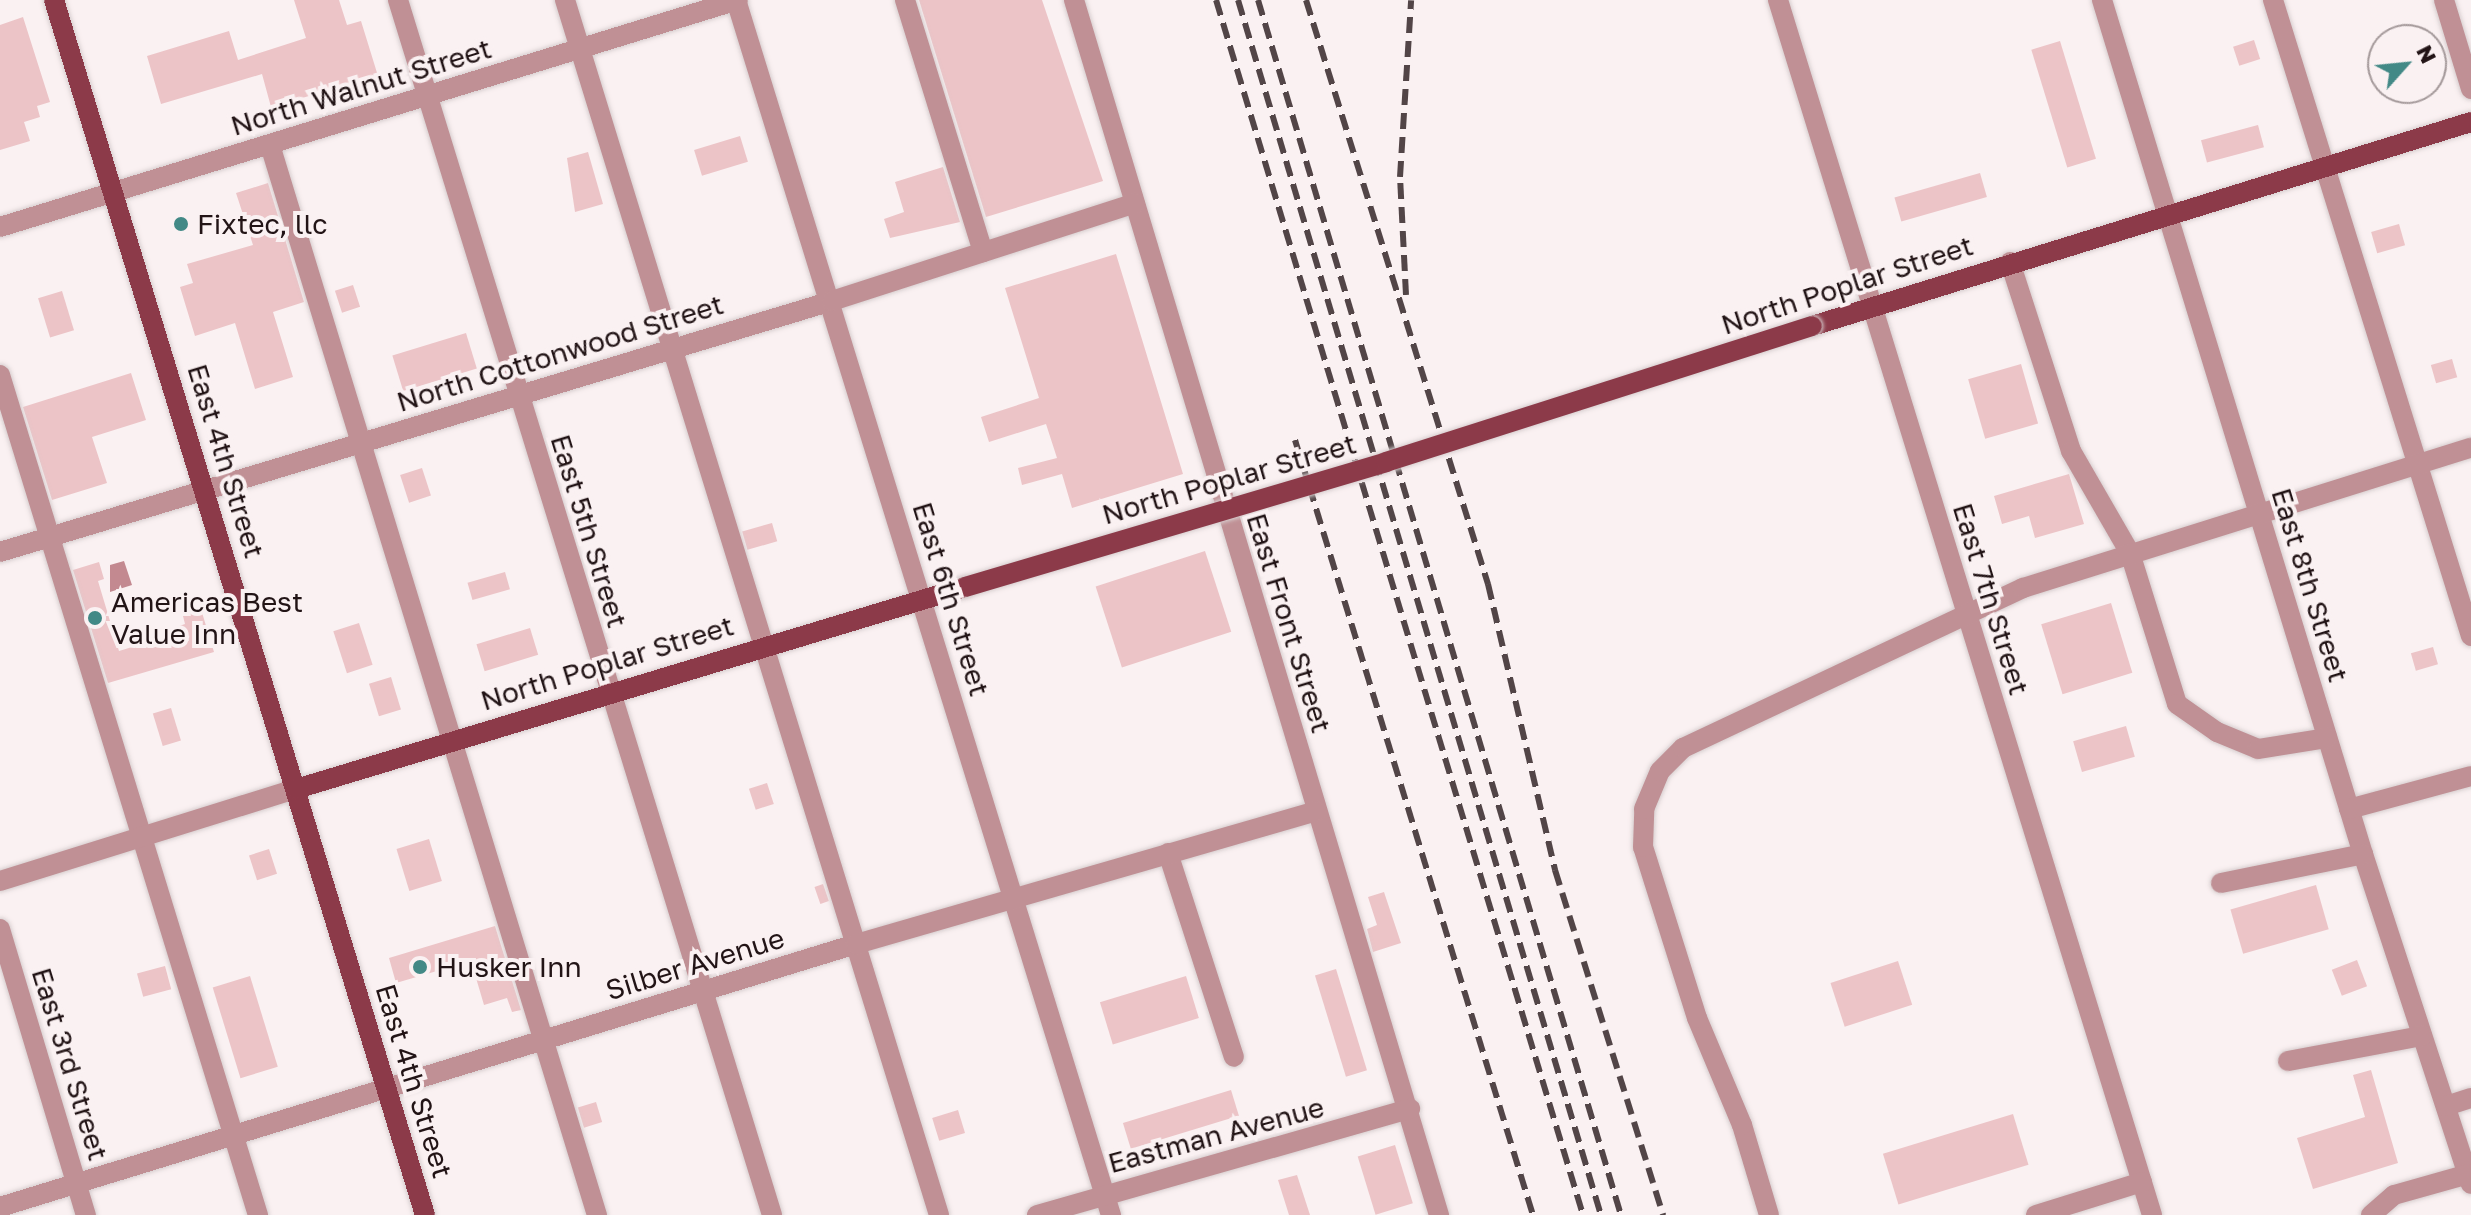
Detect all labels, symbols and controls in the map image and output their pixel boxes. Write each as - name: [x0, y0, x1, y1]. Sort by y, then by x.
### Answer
- north arrow: [2367, 24, 2447, 104]
- street label: North Walnut Street: [227, 31, 495, 143]
- text: N: [2411, 40, 2443, 67]
- place label: Fixtec, llc: [197, 207, 328, 241]
- marker: Fixtec, llc: [172, 215, 190, 233]
- street label: North Poplar Street: [1717, 228, 1977, 342]
- street label: North Cottonwood Street: [393, 287, 727, 419]
- street label: East 4th Street: [181, 360, 271, 562]
- street label: North Poplar Street: [1098, 427, 1360, 531]
- street label: East 5th Street: [544, 430, 634, 632]
- street label: East 8th Street: [2265, 484, 2355, 686]
- street label: East 6th Street: [906, 498, 996, 700]
- street label: East 7th Street: [1946, 499, 2036, 699]
- street label: East Front Street: [1240, 509, 1338, 737]
- place label: Americas Best Value Inn: [111, 585, 303, 651]
- marker: Americas Best Value Inn: [86, 609, 104, 627]
- street label: North Poplar Street: [477, 609, 737, 717]
- street label: Silber Avenue: [602, 921, 788, 1007]
- place label: Husker Inn: [436, 950, 582, 984]
- marker: Husker Inn: [411, 958, 429, 976]
- street label: East 3rd Street: [25, 964, 115, 1164]
- street label: East 4th Street: [369, 980, 459, 1182]
- street label: Eastman Avenue: [1104, 1090, 1328, 1180]

